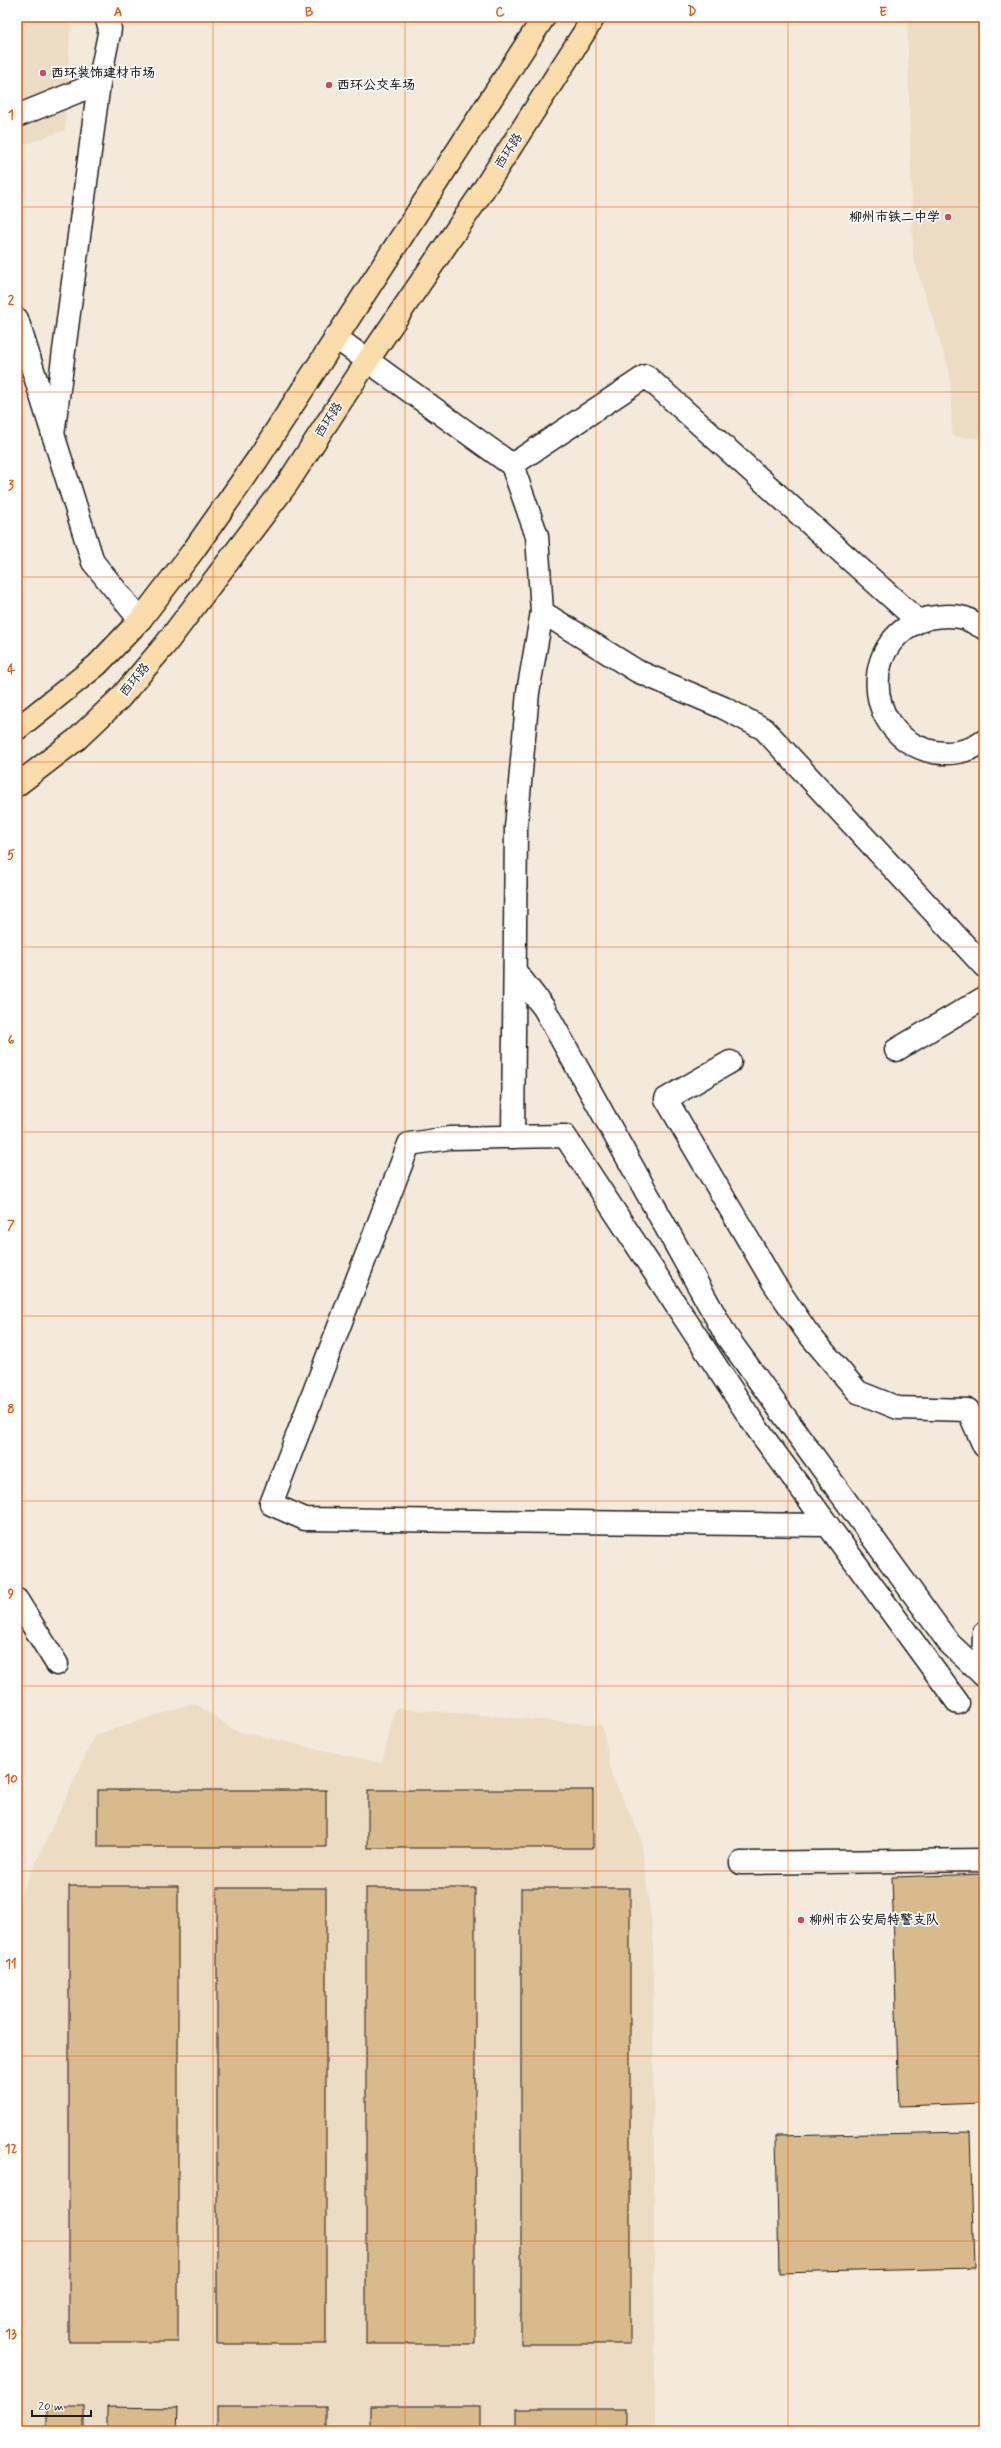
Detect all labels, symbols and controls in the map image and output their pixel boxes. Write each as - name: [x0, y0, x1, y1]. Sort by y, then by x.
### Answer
- text: A: [114, 4, 122, 21]
- text: B: [305, 4, 314, 21]
- text: C: [495, 4, 505, 21]
- text: D: [688, 4, 697, 21]
- text: E: [879, 4, 887, 21]
- place label: 西环装饰建材市场: [51, 65, 155, 82]
- marker: 西环装饰建材市场: [38, 68, 48, 78]
- place label: 西环公交车场: [337, 77, 415, 94]
- marker: 西环公交车场: [324, 80, 334, 90]
- text: 1: [8, 107, 14, 124]
- street label: 西环路: [491, 130, 527, 172]
- place label: 柳州市铁二中学: [849, 209, 940, 226]
- marker: 柳州市铁二中学: [943, 212, 953, 222]
- text: 2: [8, 292, 15, 309]
- street label: 西环路: [311, 399, 347, 441]
- text: 3: [8, 477, 14, 494]
- street label: 西环路: [116, 660, 154, 700]
- text: 4: [7, 662, 15, 679]
- text: 5: [7, 847, 15, 864]
- text: 6: [8, 1032, 15, 1049]
- text: 7: [7, 1217, 15, 1234]
- text: 8: [7, 1401, 15, 1418]
- text: 9: [8, 1586, 15, 1603]
- text: 10: [4, 1771, 18, 1788]
- place label: 柳州市公安局特警支队: [809, 1912, 939, 1929]
- marker: 柳州市公安局特警支队: [796, 1915, 806, 1925]
- text: 11: [5, 1956, 17, 1973]
- text: 12: [5, 2141, 17, 2158]
- text: 13: [5, 2326, 17, 2343]
- scale bar: [32, 2392, 91, 2418]
- text: 20 m: [38, 2399, 64, 2415]

